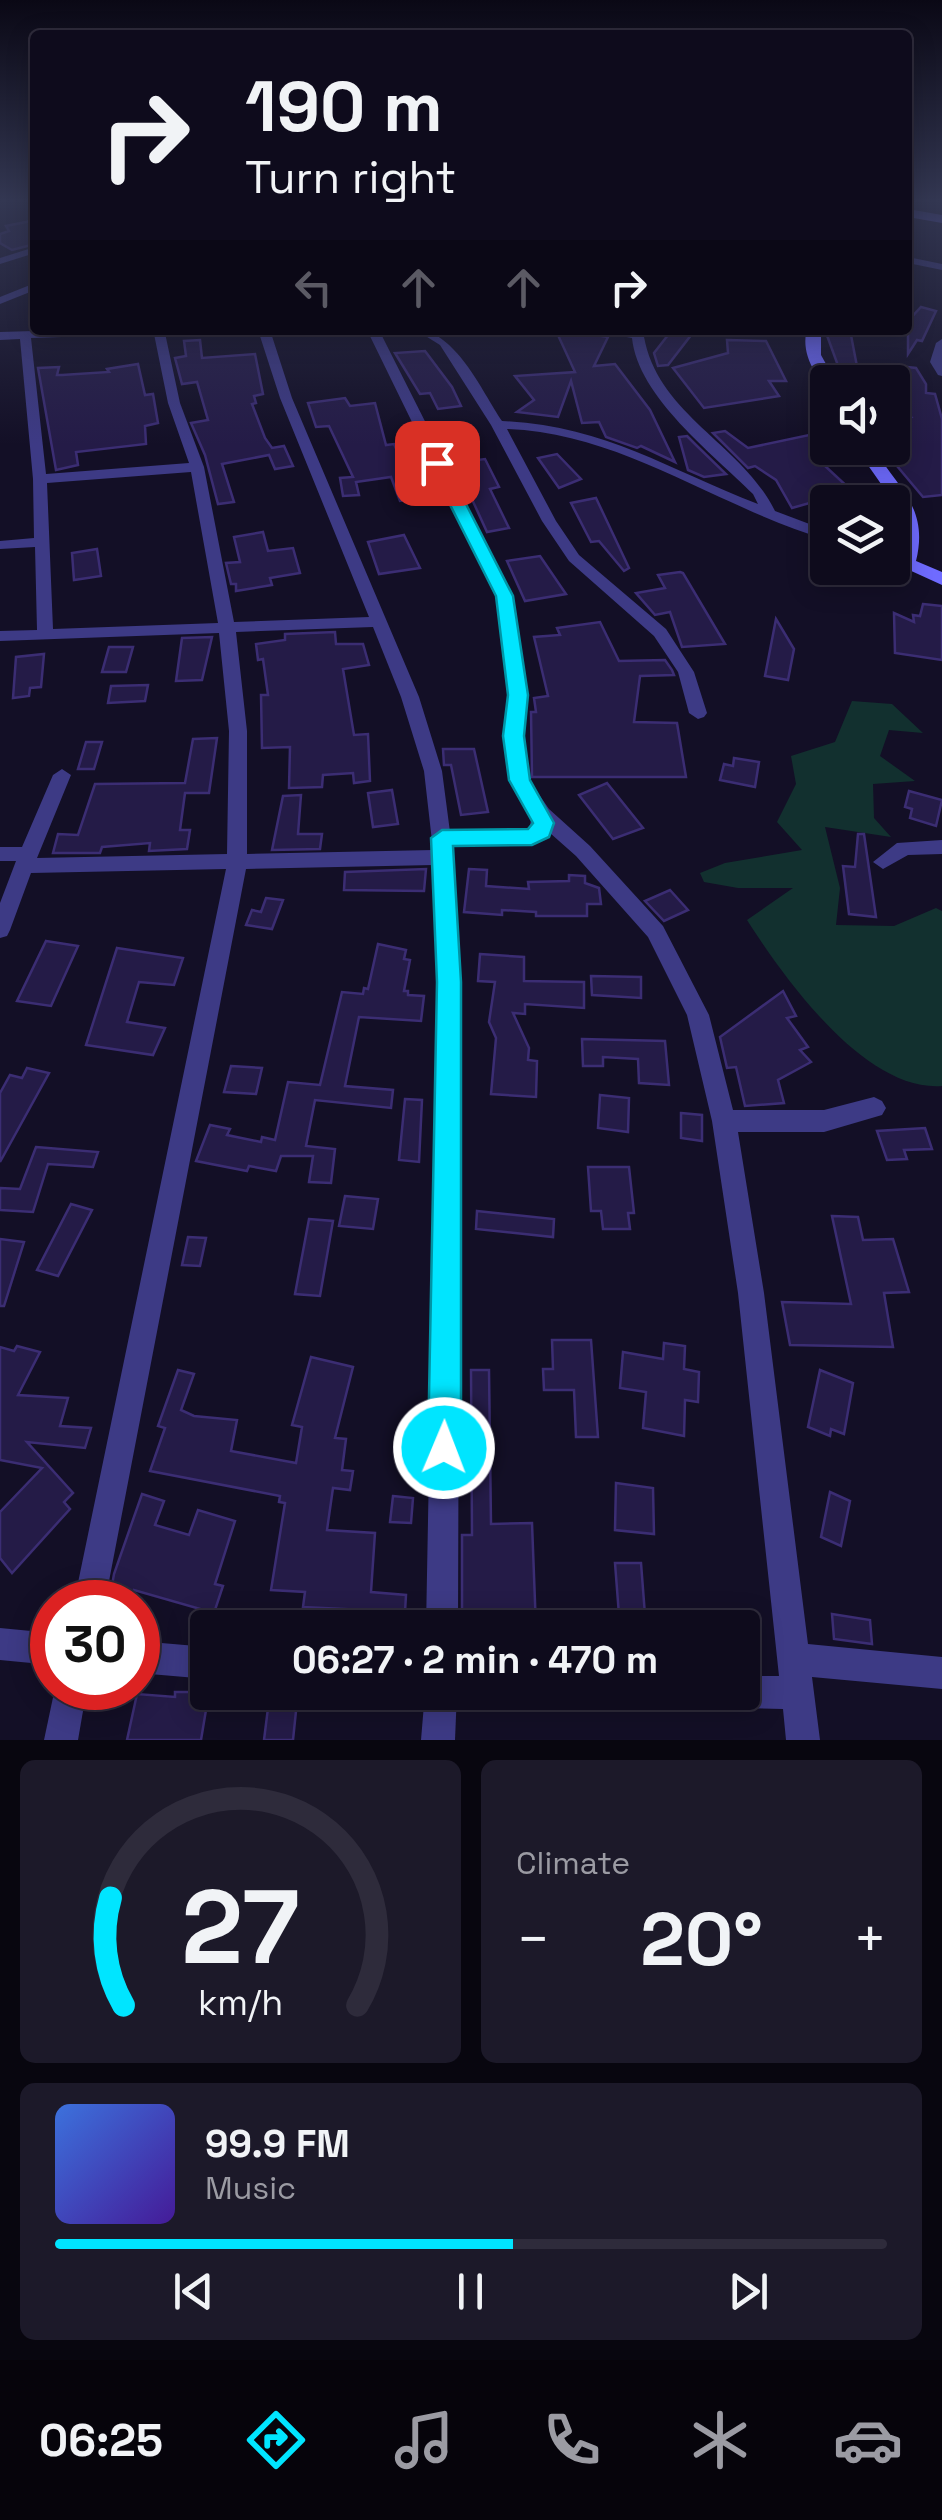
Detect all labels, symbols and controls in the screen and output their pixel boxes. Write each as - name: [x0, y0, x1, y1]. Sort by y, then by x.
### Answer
- text: 190 m: [245, 62, 443, 151]
- icon: right: [80, 70, 210, 200]
- text: Turn right: [245, 149, 456, 206]
- icon: left: [286, 260, 341, 315]
- icon: ahead: [391, 260, 446, 315]
- icon: ahead: [496, 260, 551, 315]
- icon: right: [601, 260, 656, 315]
- map controls: [810, 365, 910, 585]
- button: sound: [810, 365, 910, 465]
- pin: [395, 421, 480, 506]
- icon: arrive: [410, 436, 465, 491]
- button: layers: [810, 485, 910, 585]
- position arrow: [392, 1396, 496, 1500]
- speed limit sign: 30: [30, 1580, 160, 1710]
- text: 06:27 · 2 min · 470 m: [292, 1636, 658, 1684]
- text: Climate: [516, 1843, 630, 1883]
- text: 27: [181, 1861, 300, 1993]
- text: 20°: [640, 1891, 763, 1987]
- text: −: [516, 1904, 550, 1974]
- text: +: [853, 1904, 887, 1974]
- text: km/h: [198, 1980, 283, 2025]
- text: 99.9 FM: [205, 2120, 350, 2168]
- text: Music: [205, 2168, 296, 2208]
- icon: previous: [166, 2264, 221, 2319]
- icon: pause: [443, 2264, 498, 2319]
- icon: next: [721, 2264, 776, 2319]
- icon: directions: [241, 2405, 311, 2475]
- icon: music: [389, 2405, 459, 2475]
- icon: phone: [537, 2405, 607, 2475]
- icon: climate: [685, 2405, 755, 2475]
- icon: car: [833, 2405, 903, 2475]
- text: 06:25: [39, 2412, 163, 2469]

